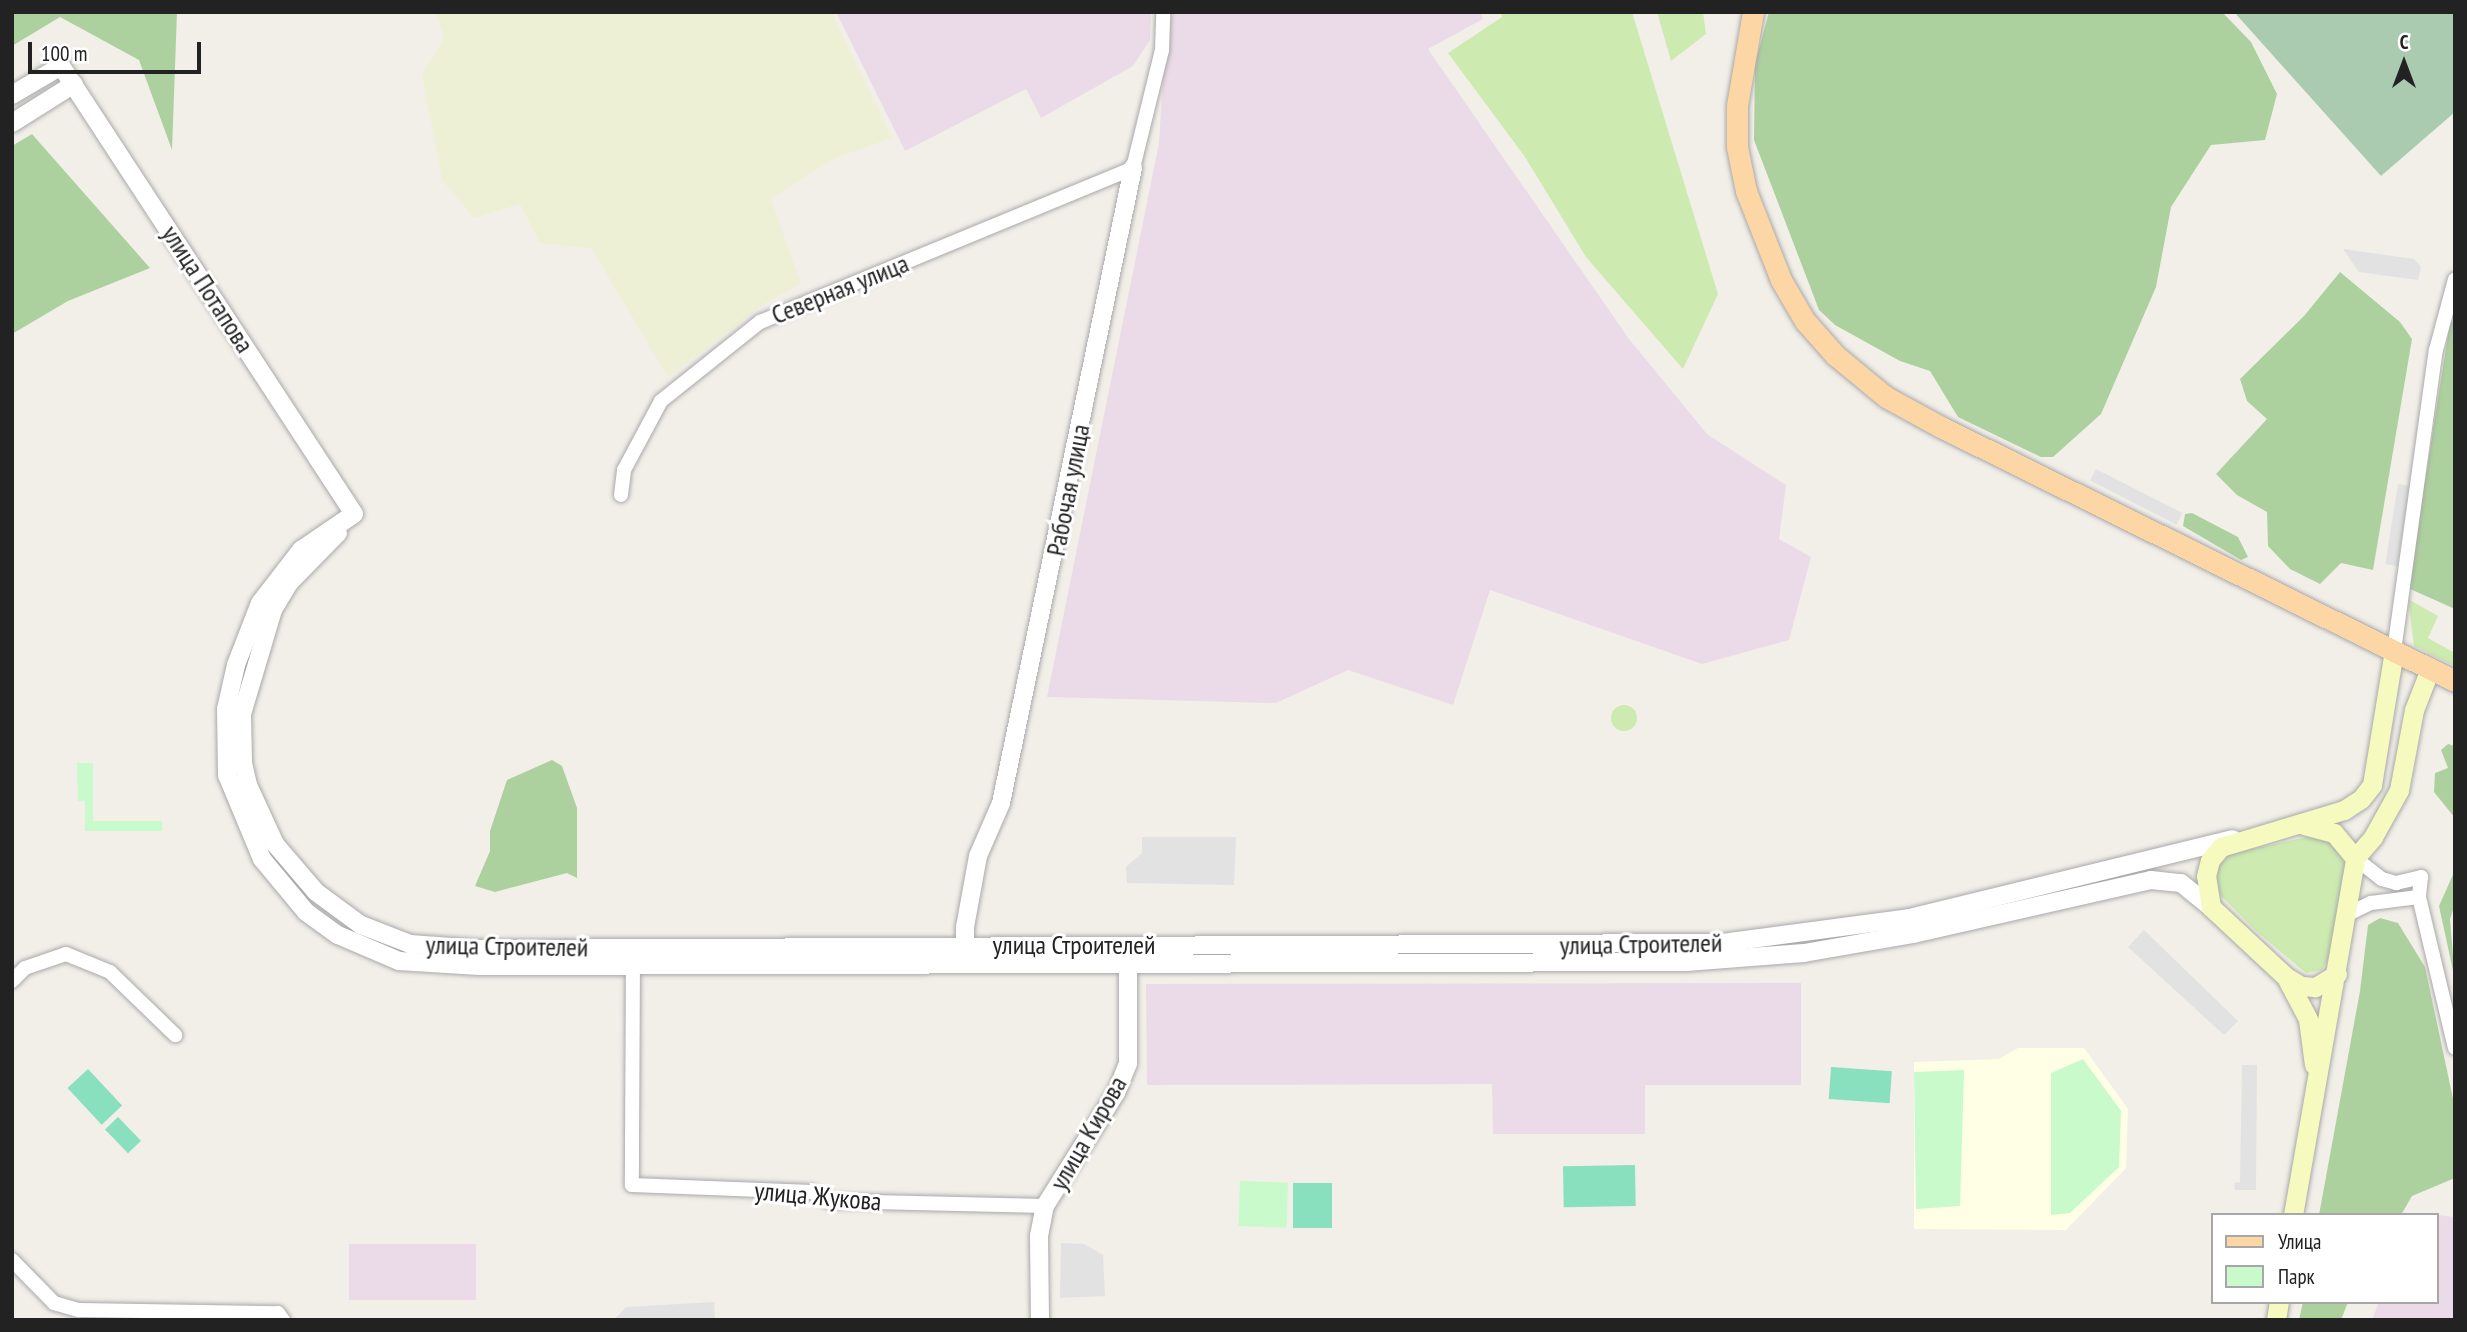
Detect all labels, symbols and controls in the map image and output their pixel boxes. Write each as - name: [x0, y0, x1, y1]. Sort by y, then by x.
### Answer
- scale bar: [32, 28, 205, 72]
- north arrow: [2369, 28, 2439, 98]
- text: С: [2400, 30, 2408, 54]
- text: 100 m: [41, 40, 87, 67]
- street label: улица Потапова: [155, 220, 261, 358]
- street label: Северная улица: [767, 247, 913, 331]
- street label: Рабочая улица: [1040, 421, 1096, 559]
- street label: улица Строителей: [1559, 927, 1723, 961]
- street label: улица Строителей: [425, 929, 589, 963]
- street label: улица Строителей: [993, 929, 1155, 961]
- street label: улица Кирова: [1043, 1070, 1133, 1196]
- street label: улица Жукова: [753, 1175, 883, 1217]
- legend: [2212, 1213, 2439, 1304]
- text: Улица: [2278, 1228, 2321, 1255]
- text: Парк: [2278, 1263, 2315, 1290]

